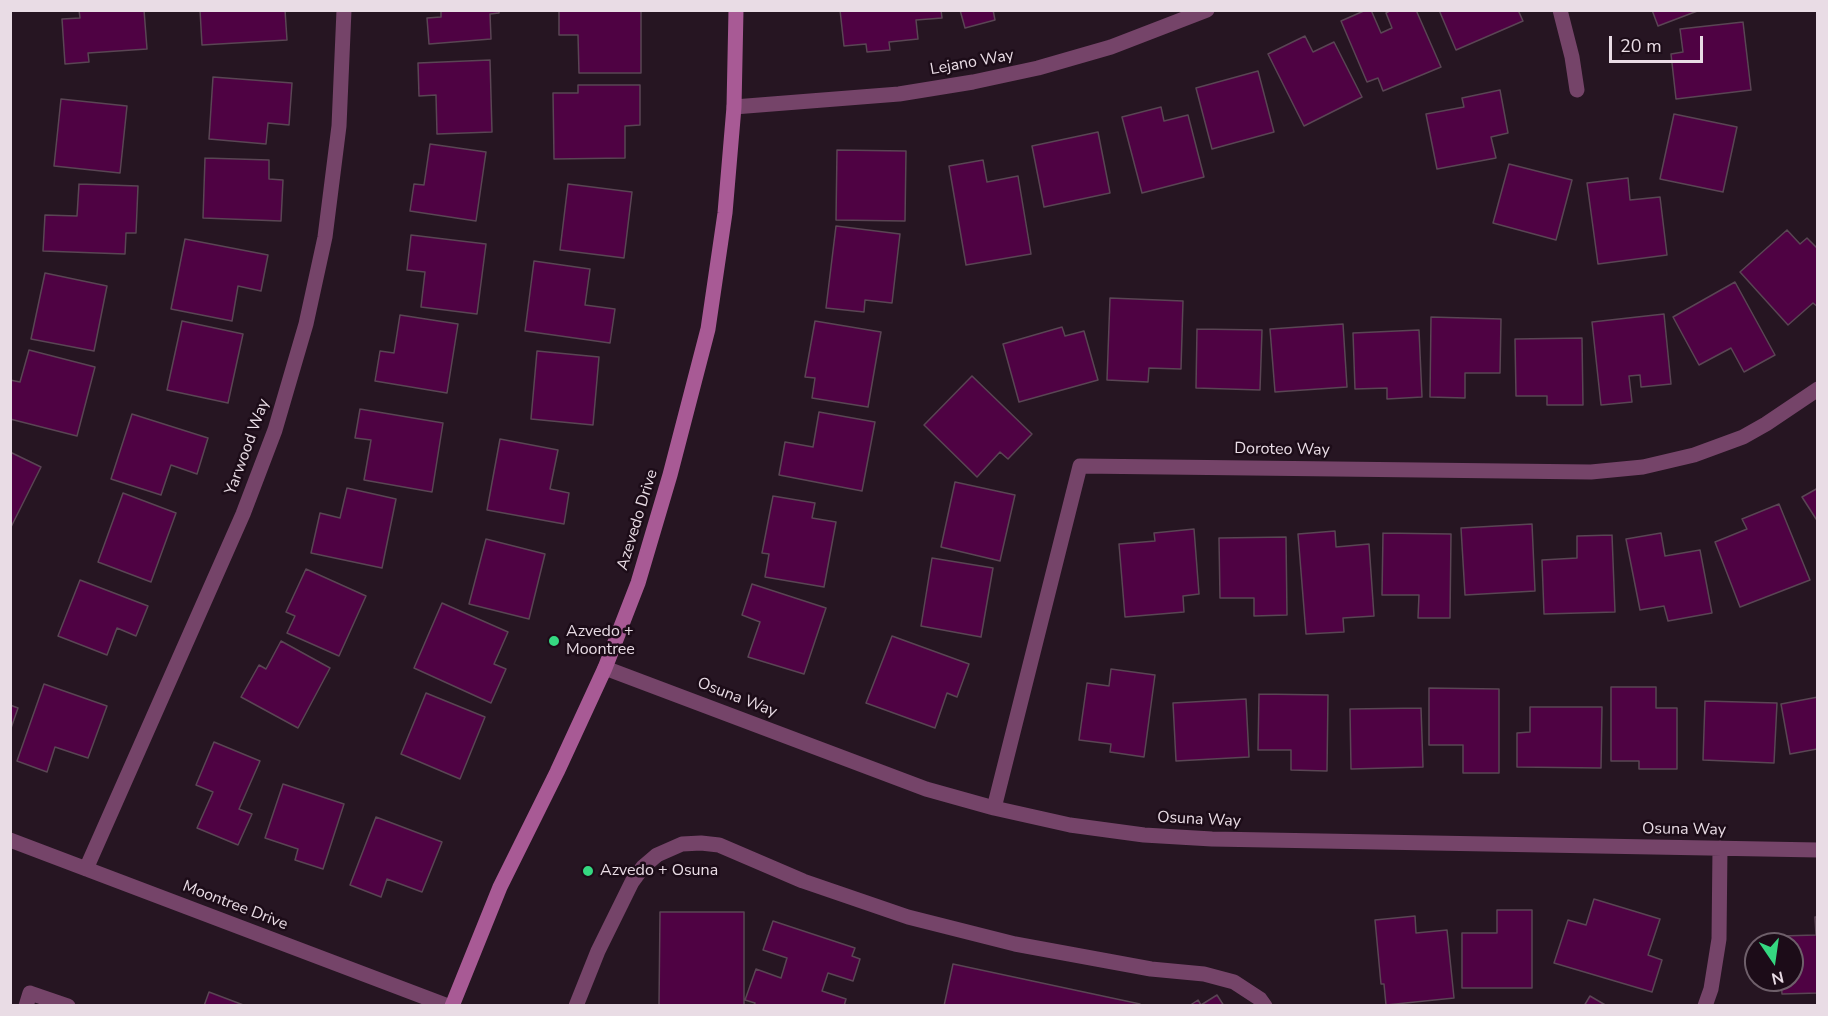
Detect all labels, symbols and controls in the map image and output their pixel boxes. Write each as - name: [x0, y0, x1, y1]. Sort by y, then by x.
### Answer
- scale bar: [1612, 24, 1706, 62]
- text: 20 m: [1620, 34, 1662, 58]
- street label: Lejano Way: [929, 46, 1015, 80]
- street label: Yarwood Way: [222, 396, 274, 498]
- street label: Doroteo Way: [1234, 440, 1330, 460]
- street label: Azevedo Drive: [614, 467, 662, 573]
- place label: Azvedo + Moontree: [566, 622, 635, 660]
- marker: Azvedo + Moontree: [547, 634, 561, 648]
- street label: Osuna Way: [694, 674, 780, 722]
- street label: Osuna Way: [1157, 808, 1241, 832]
- street label: Osuna Way: [1642, 820, 1726, 840]
- place label: Azvedo + Osuna: [600, 861, 718, 881]
- marker: Azvedo + Osuna: [581, 864, 595, 878]
- street label: Moontree Drive: [180, 877, 290, 935]
- north arrow: [1744, 932, 1804, 992]
- text: N: [1769, 966, 1786, 990]

